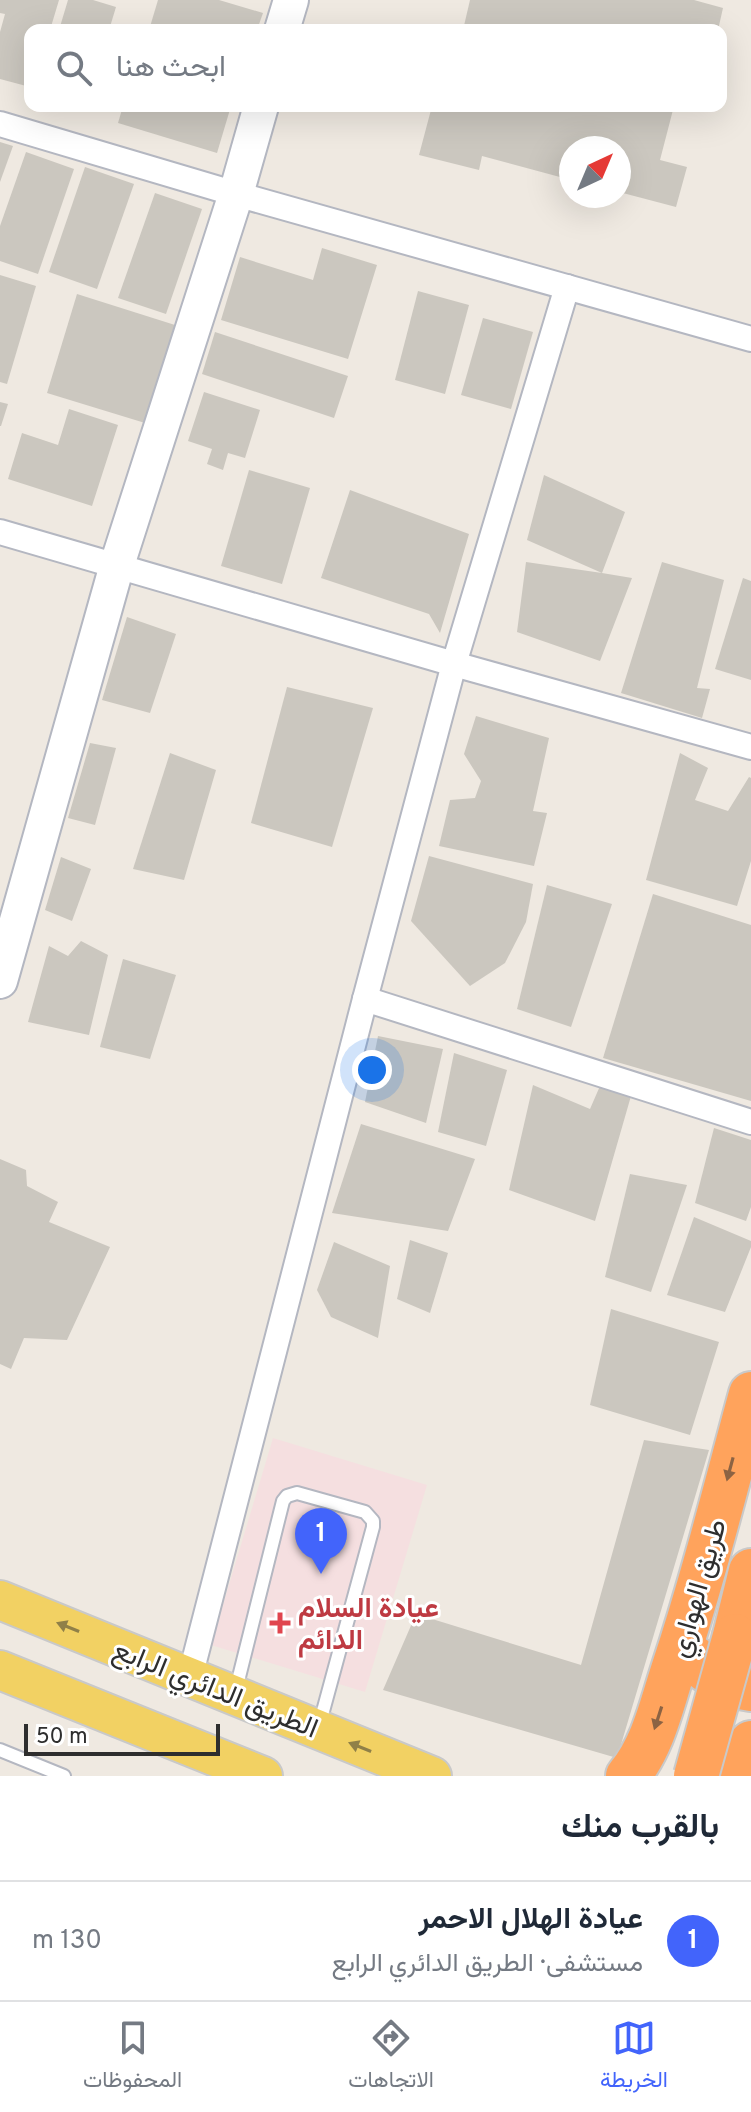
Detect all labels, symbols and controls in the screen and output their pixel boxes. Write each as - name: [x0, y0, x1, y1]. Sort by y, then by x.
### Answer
- search box: [24, 24, 727, 112]
- icon: search: [52, 46, 96, 90]
- text: ابحث هنا: [116, 50, 226, 87]
- north arrow: [559, 136, 631, 208]
- your location: [352, 1050, 392, 1090]
- one-way arrow: [724, 1456, 736, 1481]
- pin: 1: [295, 1508, 347, 1574]
- street label: طريق الهواري: [663, 1515, 739, 1663]
- place label: عيادة السلام الدائم: [298, 1592, 439, 1660]
- marker: عيادة السلام الدائم: [269, 1612, 291, 1634]
- one-way arrow: [56, 1620, 80, 1633]
- street label: الطريق الدائري الرابع: [106, 1633, 323, 1750]
- one-way arrow: [651, 1707, 663, 1731]
- scale bar: [24, 1720, 220, 1756]
- text: 50 m: [36, 1724, 88, 1751]
- one-way arrow: [348, 1740, 372, 1753]
- text: بالقرب منك: [561, 1807, 719, 1850]
- text: عيادة الهلال الاحمر: [418, 1902, 643, 1939]
- text: 130 m: [32, 1925, 102, 1958]
- text: 1: [688, 1925, 698, 1958]
- text: مستشفى · الطريق الدائري الرابع: [332, 1948, 643, 1981]
- tab: المحفوظات: [83, 2016, 182, 2099]
- tab: الاتجاهات: [348, 2016, 434, 2099]
- tab: الخريطة: [600, 2016, 668, 2099]

